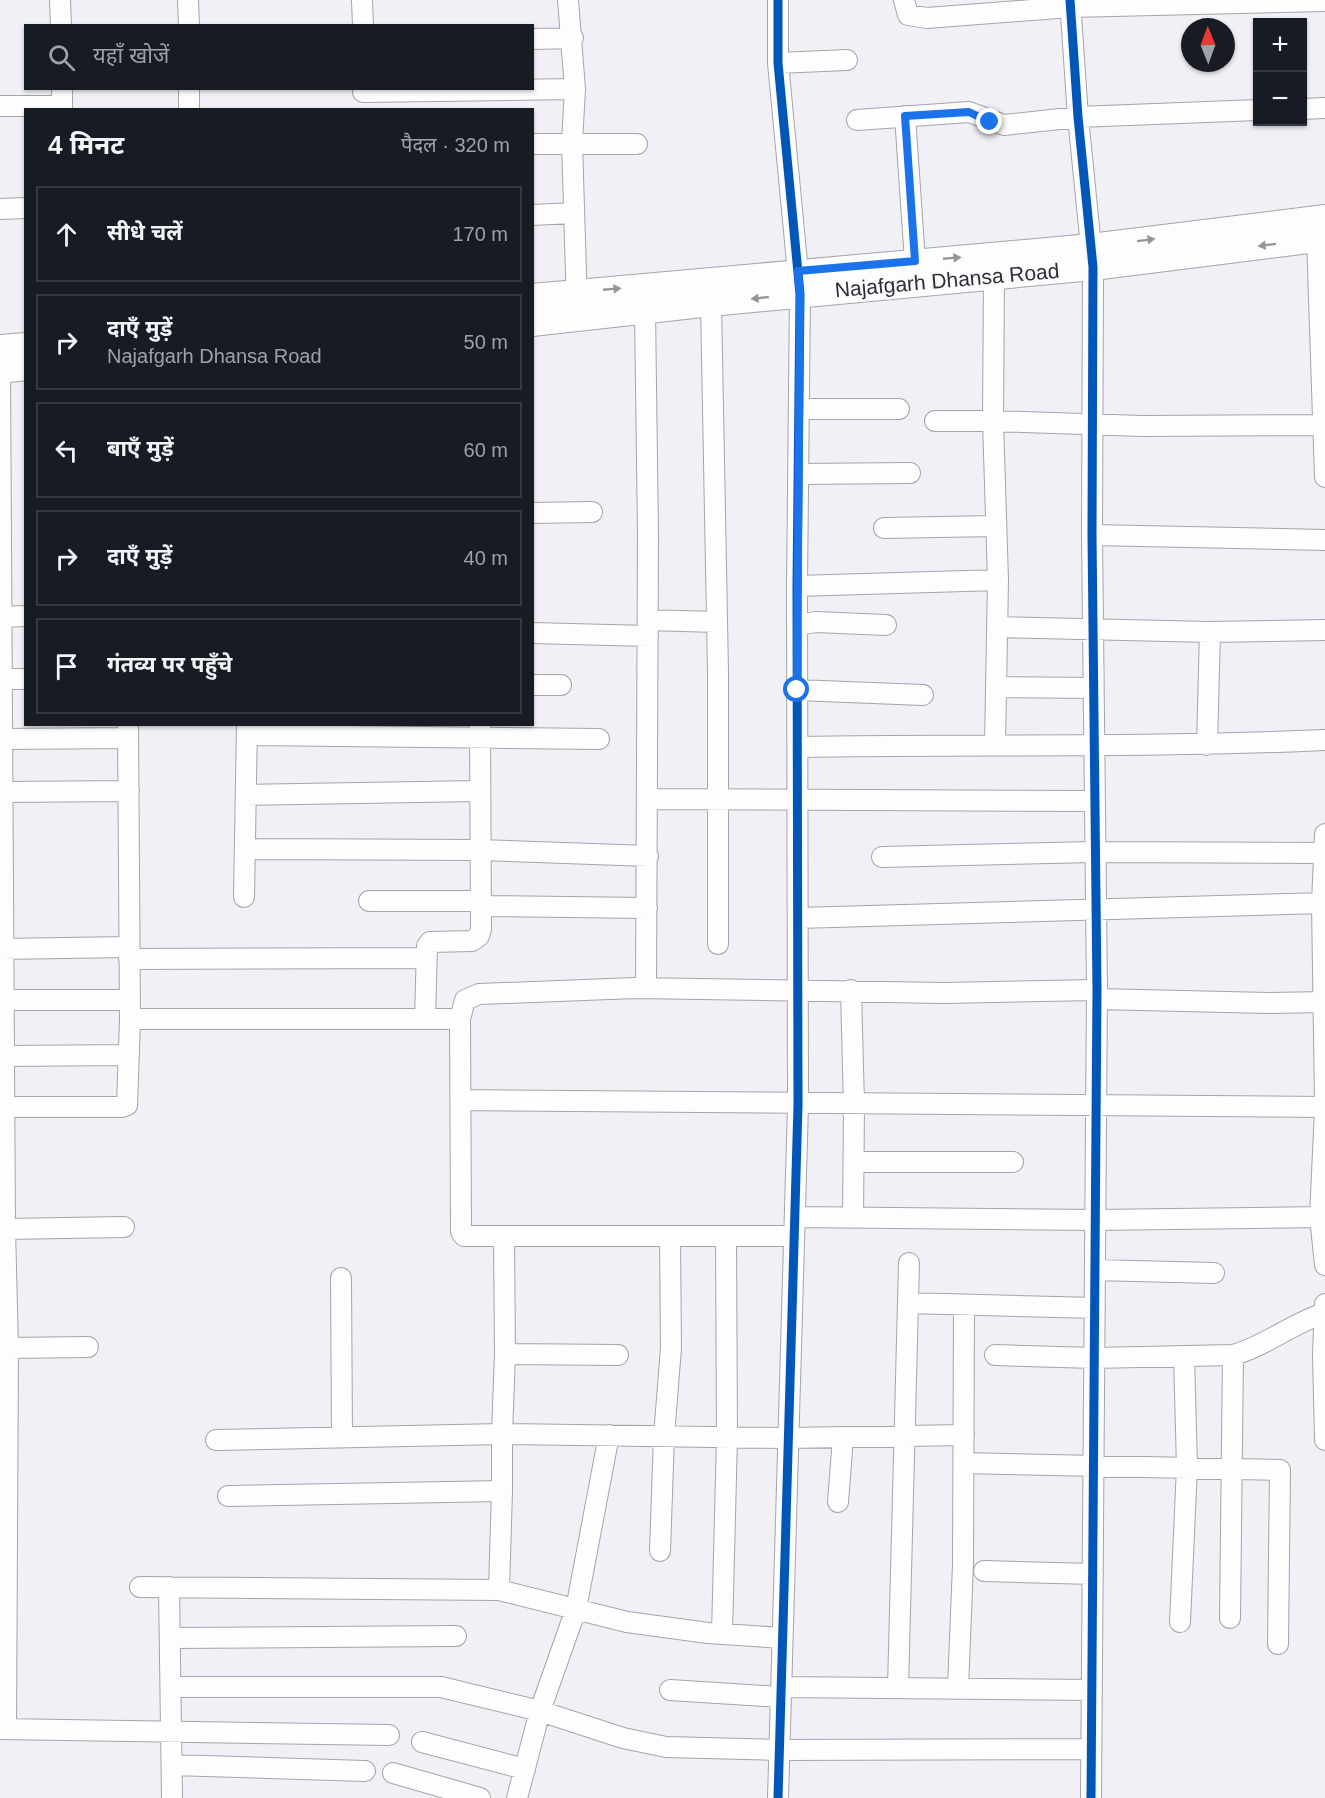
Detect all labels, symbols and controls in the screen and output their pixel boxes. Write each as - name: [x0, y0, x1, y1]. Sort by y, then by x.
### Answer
- north arrow: [1181, 18, 1235, 72]
- map controls: [1253, 18, 1307, 126]
- button: +: [1253, 18, 1307, 72]
- search box: [24, 24, 534, 90]
- icon: search: [45, 41, 78, 74]
- text: यहाँ खोजें: [93, 43, 169, 68]
- button: −: [1253, 72, 1307, 126]
- route end: [976, 108, 1002, 134]
- text: 4 मिनट: [48, 130, 124, 160]
- text: पैदल · 320 m: [401, 134, 510, 156]
- icon: ahead: [50, 218, 83, 251]
- text: सीधे चलें: [107, 220, 182, 245]
- text: 170 m: [452, 223, 508, 245]
- one-way arrow: [1137, 235, 1156, 244]
- one-way arrow: [1257, 241, 1276, 250]
- one-way arrow: [943, 253, 962, 263]
- street label: Najafgarh Dhansa Road: [834, 259, 1060, 301]
- one-way arrow: [602, 284, 621, 294]
- one-way arrow: [750, 293, 769, 303]
- text: दाएँ मुड़ें: [107, 316, 172, 341]
- icon: right: [50, 326, 83, 359]
- text: 50 m: [464, 331, 508, 353]
- text: Najafgarh Dhansa Road: [107, 345, 322, 367]
- icon: left: [50, 434, 83, 467]
- text: बाएँ मुड़ें: [107, 436, 173, 461]
- text: 60 m: [464, 439, 508, 461]
- icon: right: [50, 542, 83, 575]
- text: दाएँ मुड़ें: [107, 544, 172, 569]
- text: 40 m: [464, 547, 508, 569]
- icon: arrive: [50, 650, 83, 683]
- text: गंतव्य पर पहुँचे: [107, 652, 232, 677]
- route start: [783, 676, 809, 702]

